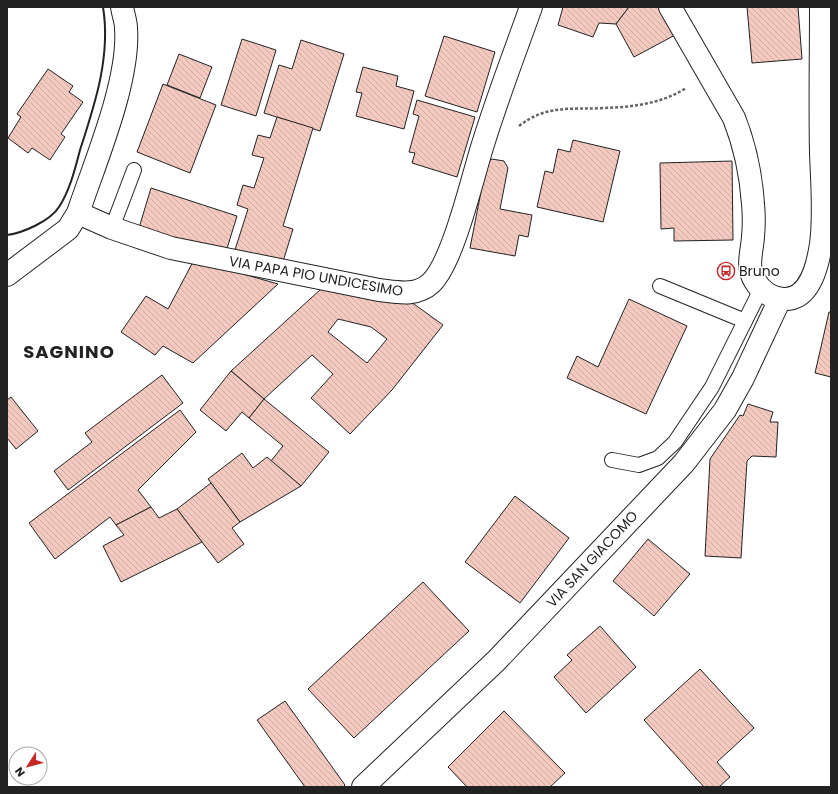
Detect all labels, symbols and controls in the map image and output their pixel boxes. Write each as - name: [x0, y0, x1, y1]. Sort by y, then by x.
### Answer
- street label: VIA PAPA PIO UNDICESIMO: [227, 251, 405, 301]
- bus stop icon: Bruno: [716, 261, 736, 281]
- place label: Bruno: [739, 261, 780, 281]
- district label: SAGNINO: [23, 339, 115, 364]
- street label: VIA SAN GIACOMO: [542, 506, 642, 612]
- north arrow: [8, 746, 48, 786]
- text: N: [11, 764, 29, 780]

